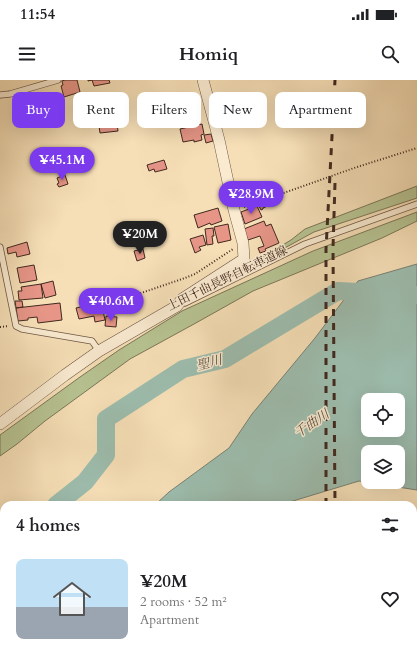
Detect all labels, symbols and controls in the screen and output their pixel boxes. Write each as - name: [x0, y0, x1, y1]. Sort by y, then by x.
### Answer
- text: 11:54: [20, 4, 55, 24]
- text: Homiq: [179, 42, 238, 67]
- icon: menu: [16, 43, 38, 65]
- icon: search: [379, 43, 401, 65]
- chip: Buy: [12, 92, 65, 128]
- chip: Rent: [73, 92, 129, 128]
- chip: Filters: [137, 92, 201, 128]
- chip: New: [209, 92, 267, 128]
- chip: Apartment: [275, 92, 366, 128]
- pin: ¥45.1M: [29, 147, 95, 181]
- text: ¥45.1M: [39, 151, 85, 169]
- pin: ¥28.9M: [218, 181, 284, 215]
- text: ¥28.9M: [228, 185, 274, 203]
- pin: ¥20M: [116, 221, 164, 255]
- text: ¥20M: [122, 225, 158, 243]
- street label: 上田千曲長野自転車道線: [164, 242, 290, 314]
- pin: ¥40.6M: [78, 288, 144, 322]
- text: ¥40.6M: [88, 292, 134, 310]
- water label: 聖川: [194, 350, 226, 375]
- map controls: [361, 393, 405, 489]
- button: locate: [361, 393, 405, 437]
- water label: 千曲川: [290, 404, 334, 442]
- button: layers: [361, 445, 405, 489]
- text: 4 homes: [16, 514, 80, 537]
- icon: filters: [379, 514, 401, 536]
- text: ¥20M: [140, 570, 187, 593]
- icon: home: [48, 575, 96, 623]
- icon: heart: [379, 588, 401, 610]
- text: 2 rooms · 52 m²: [140, 593, 227, 611]
- text: Apartment: [140, 611, 199, 629]

